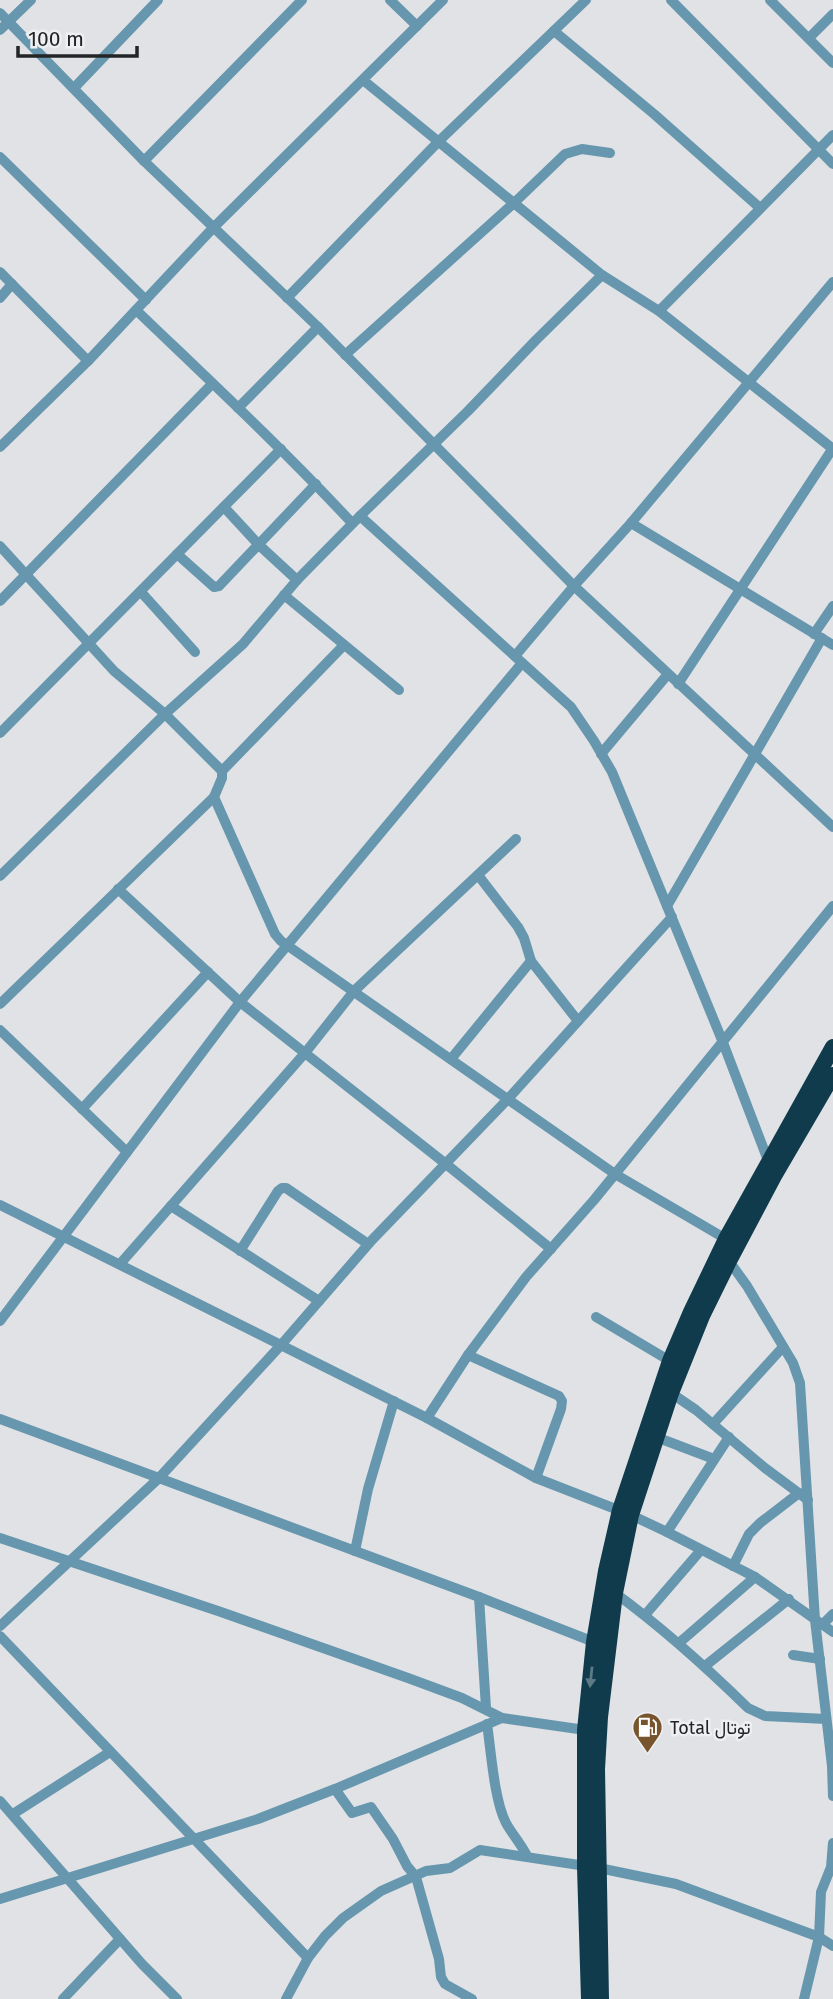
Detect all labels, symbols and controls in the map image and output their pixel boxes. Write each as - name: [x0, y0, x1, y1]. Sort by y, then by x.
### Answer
- scale bar: [18, 14, 136, 58]
- text: 100 m: [28, 26, 84, 52]
- one-way arrow: [585, 1666, 596, 1688]
- fuel station icon: Total توتال: [630, 1711, 664, 1755]
- place label: Total توتال: [670, 1717, 751, 1739]

